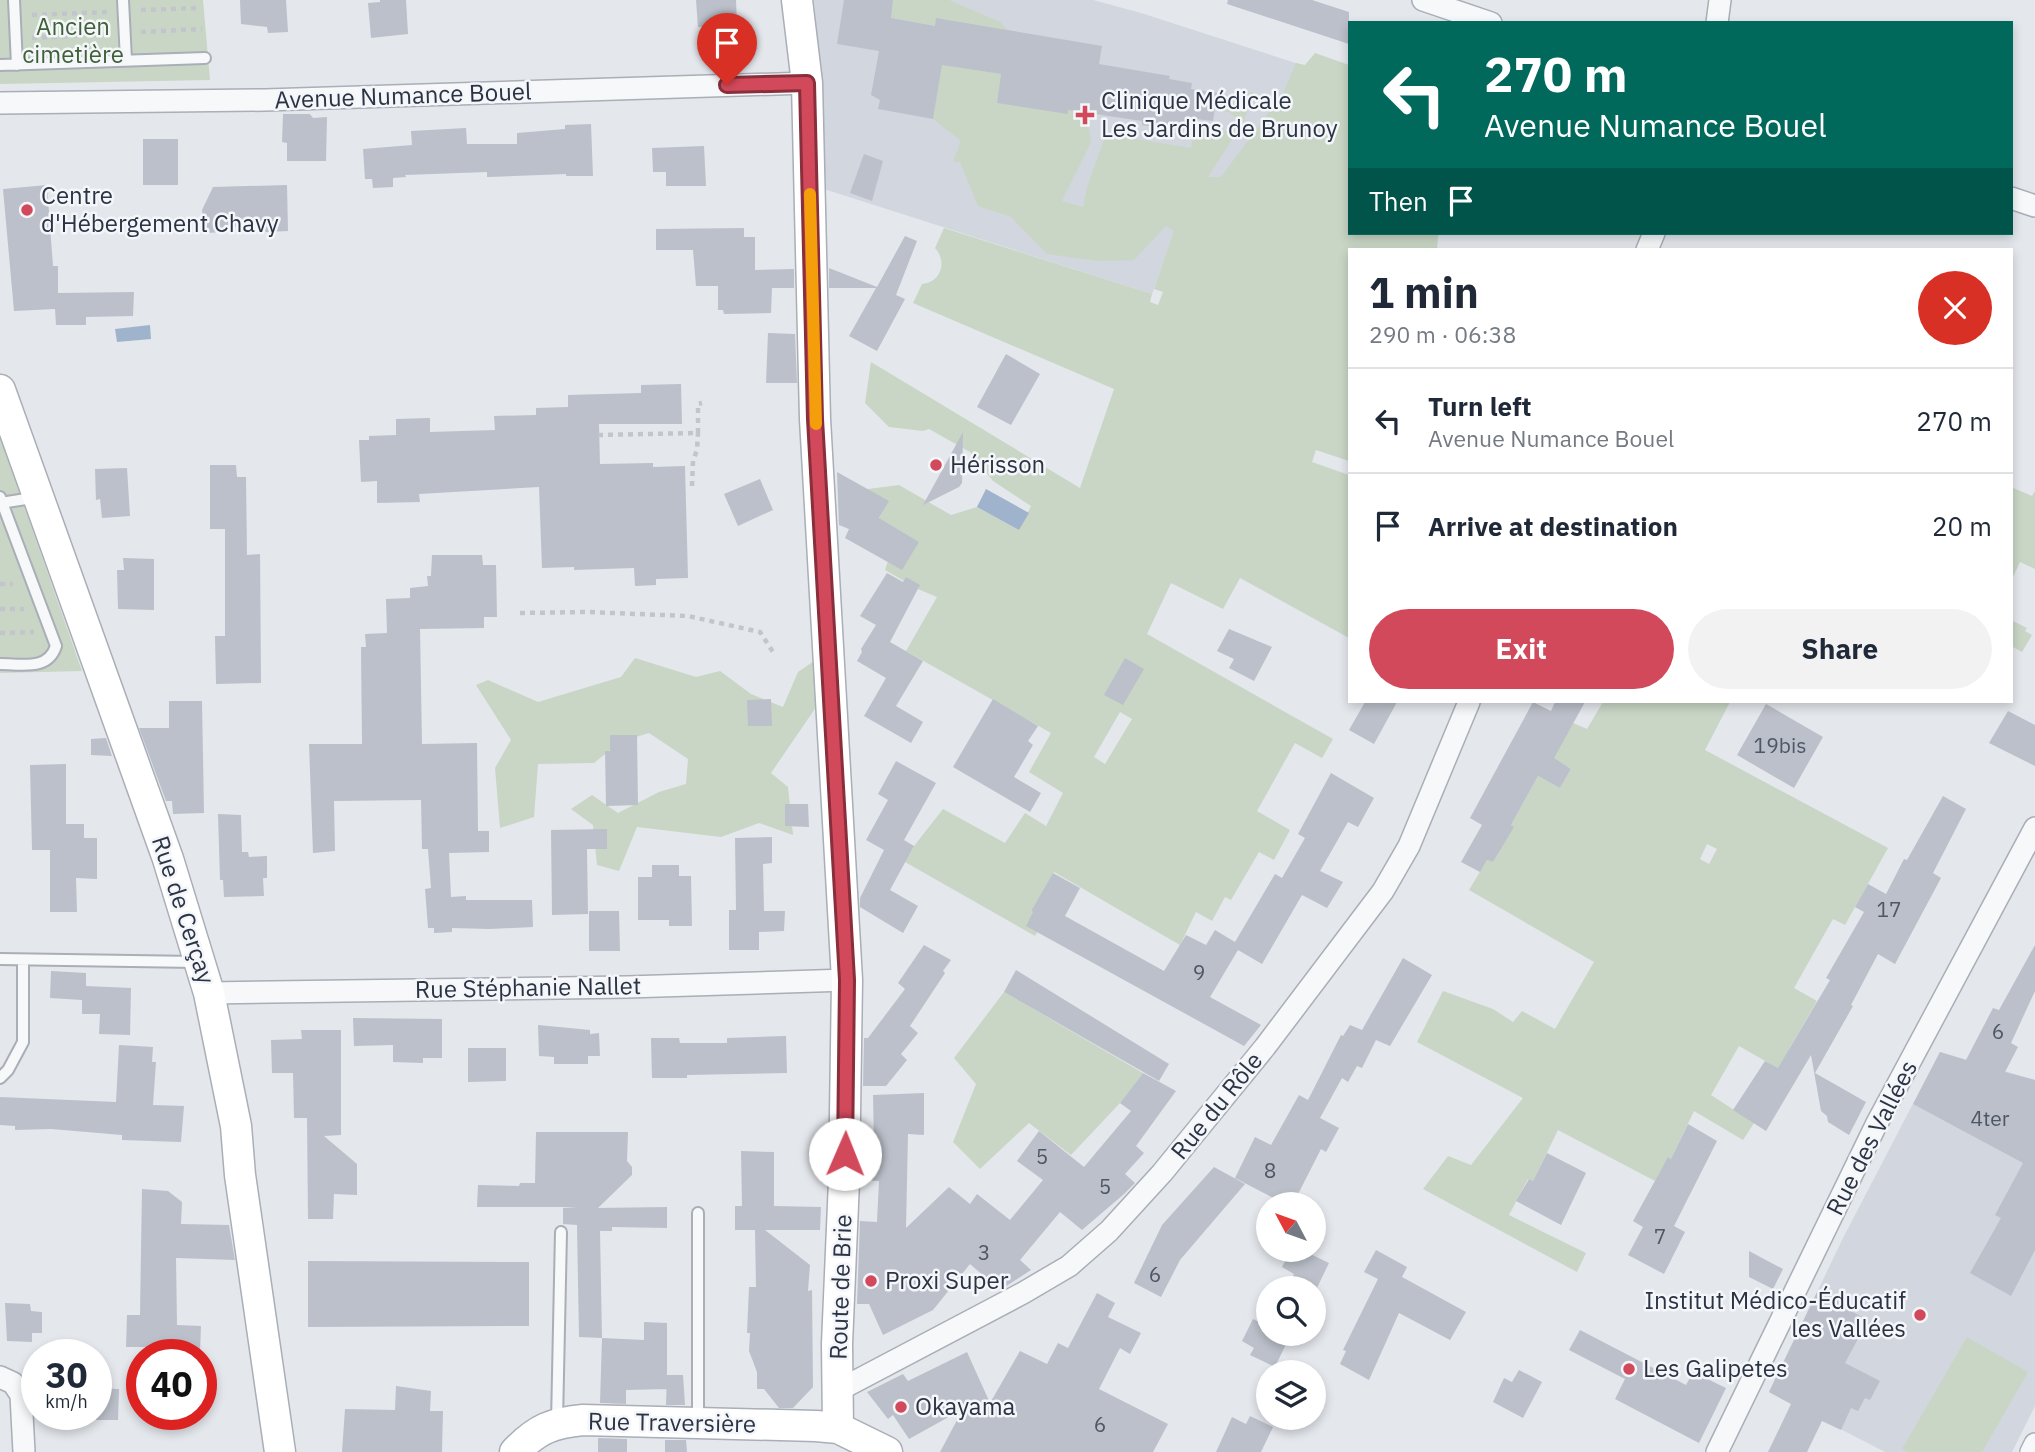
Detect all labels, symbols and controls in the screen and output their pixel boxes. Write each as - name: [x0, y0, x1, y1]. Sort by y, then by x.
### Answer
- park label: Ancien cimetière: [22, 10, 124, 70]
- pin: [697, 13, 757, 85]
- icon: arrive: [708, 24, 746, 62]
- text: 270 m: [1484, 42, 1628, 105]
- icon: left: [1369, 49, 1460, 140]
- street label: Avenue Numance Bouel: [274, 75, 532, 115]
- place label: Clinique Médicale Les Jardins de Brunoy: [1101, 84, 1338, 144]
- text: Avenue Numance Bouel: [1484, 104, 1827, 146]
- marker: Clinique Médicale Les Jardins de Brunoy: [1075, 105, 1095, 125]
- place label: Centre d'Hébergement Chavy: [41, 179, 279, 239]
- icon: arrive: [1442, 182, 1480, 220]
- text: Then: [1369, 184, 1428, 218]
- marker: Centre d'Hébergement Chavy: [19, 202, 35, 218]
- text: 1 min: [1369, 265, 1479, 320]
- button: close: [1918, 271, 1992, 345]
- text: 290 m · 06:38: [1369, 319, 1516, 349]
- text: Turn left: [1428, 389, 1531, 423]
- icon: left: [1369, 402, 1407, 440]
- text: 270 m: [1916, 404, 1992, 438]
- text: Avenue Numance Bouel: [1428, 423, 1674, 453]
- place label: Hérisson: [950, 448, 1045, 480]
- marker: Hérisson: [928, 457, 944, 473]
- icon: arrive: [1369, 507, 1407, 545]
- text: Arrive at destination: [1428, 509, 1678, 543]
- text: 20 m: [1932, 509, 1992, 543]
- button: Exit: [1369, 609, 1674, 689]
- button: Share: [1688, 609, 1992, 689]
- house number: 19bis: [1754, 731, 1806, 759]
- street label: Rue de Cerçay: [145, 831, 223, 988]
- house number: 17: [1876, 895, 1902, 923]
- house number: 9: [1193, 958, 1205, 986]
- street label: Rue Stéphanie Nallet: [414, 969, 641, 1005]
- house number: 6: [1992, 1017, 2004, 1045]
- street label: Rue du Rôle: [1163, 1045, 1269, 1166]
- street label: Rue des Vallées: [1818, 1055, 1924, 1221]
- house number: 4ter: [1970, 1104, 2010, 1132]
- position arrow: [808, 1117, 882, 1191]
- house number: 5: [1036, 1142, 1048, 1170]
- house number: 8: [1264, 1156, 1276, 1184]
- house number: 5: [1099, 1172, 1111, 1200]
- north arrow: [1256, 1192, 1326, 1262]
- map controls: [1256, 1192, 1326, 1430]
- street label: Route de Brie: [821, 1214, 859, 1360]
- house number: 7: [1654, 1222, 1666, 1250]
- house number: 3: [978, 1238, 990, 1266]
- house number: 6: [1149, 1260, 1161, 1288]
- place label: Proxi Super: [885, 1264, 1009, 1296]
- marker: Proxi Super: [863, 1273, 879, 1289]
- button: search: [1256, 1276, 1326, 1346]
- place label: Institut Médico-Éducatif les Vallées: [1645, 1284, 1906, 1344]
- marker: Institut Médico-Éducatif les Vallées: [1912, 1307, 1928, 1323]
- speed limit sign: 40: [126, 1339, 217, 1430]
- text: 30: [45, 1352, 88, 1398]
- place label: Les Galipetes: [1643, 1352, 1788, 1384]
- button: layers: [1256, 1360, 1326, 1430]
- marker: Les Galipetes: [1621, 1361, 1637, 1377]
- text: km/h: [45, 1390, 88, 1413]
- place label: Okayama: [915, 1390, 1016, 1422]
- marker: Okayama: [893, 1399, 909, 1415]
- street label: Rue Traversière: [588, 1405, 756, 1439]
- house number: 6: [1094, 1410, 1106, 1438]

